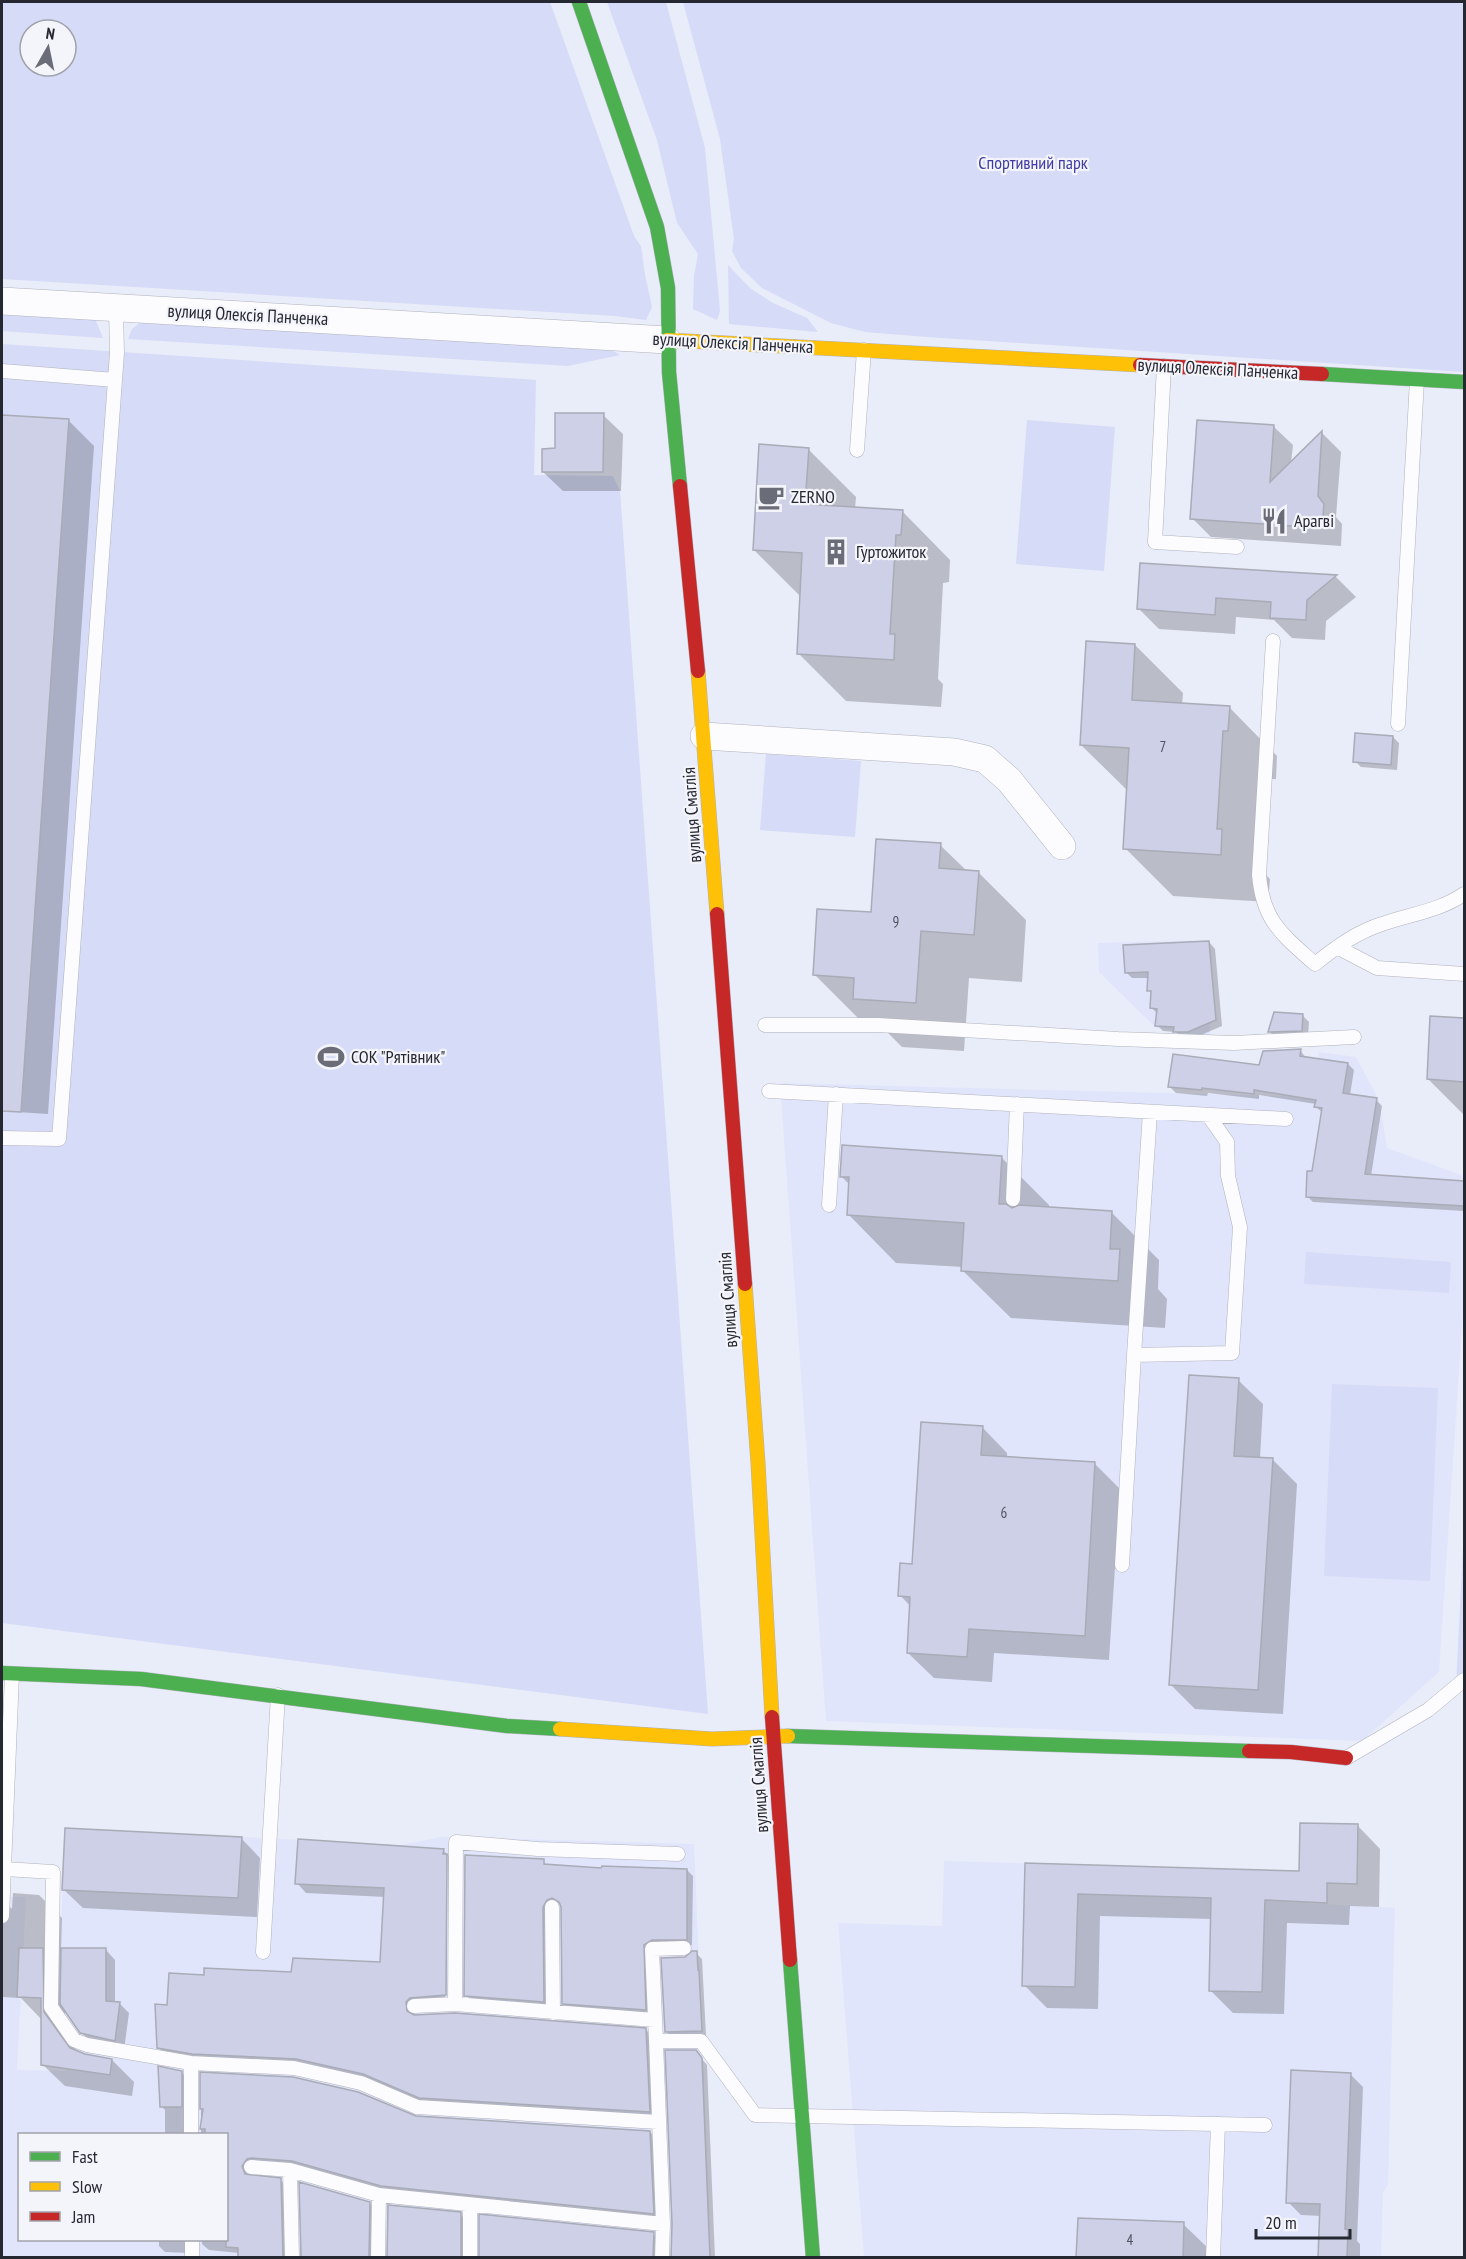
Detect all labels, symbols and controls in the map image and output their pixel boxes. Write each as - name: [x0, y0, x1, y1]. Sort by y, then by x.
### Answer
- north arrow: [18, 18, 78, 78]
- text: N: [45, 23, 56, 44]
- park label: Спортивний парк: [978, 151, 1088, 174]
- street label: вулиця Олексія Панченка: [167, 299, 329, 330]
- street label: вулиця Олексія Панченка: [652, 327, 814, 358]
- street label: вулиця Олексія Панченка: [1137, 353, 1299, 384]
- cafe icon: ZERNO: [756, 482, 786, 512]
- place label: ZERNO: [791, 485, 835, 508]
- restaurant icon: Арагві: [1259, 506, 1289, 536]
- place label: Арагві: [1294, 509, 1334, 532]
- building icon: Гуртожиток: [821, 537, 851, 567]
- place label: Гуртожиток: [856, 540, 926, 563]
- house number: 7: [1160, 737, 1166, 756]
- street label: вулиця Смаглія: [677, 766, 706, 864]
- house number: 9: [893, 912, 899, 931]
- sports icon: СОК "Рятівник": [316, 1042, 346, 1072]
- place label: СОК "Рятівник": [351, 1045, 445, 1068]
- street label: вулиця Смаглія: [713, 1251, 742, 1349]
- house number: 6: [1001, 1503, 1008, 1522]
- street label: вулиця Смаглія: [744, 1736, 773, 1834]
- legend: [18, 2133, 228, 2241]
- text: Fast: [72, 2145, 98, 2168]
- text: Slow: [72, 2175, 103, 2198]
- scale bar: [1256, 2202, 1350, 2240]
- text: Jam: [71, 2205, 95, 2228]
- text: 20 m: [1265, 2211, 1297, 2234]
- house number: 4: [1127, 2230, 1134, 2249]

